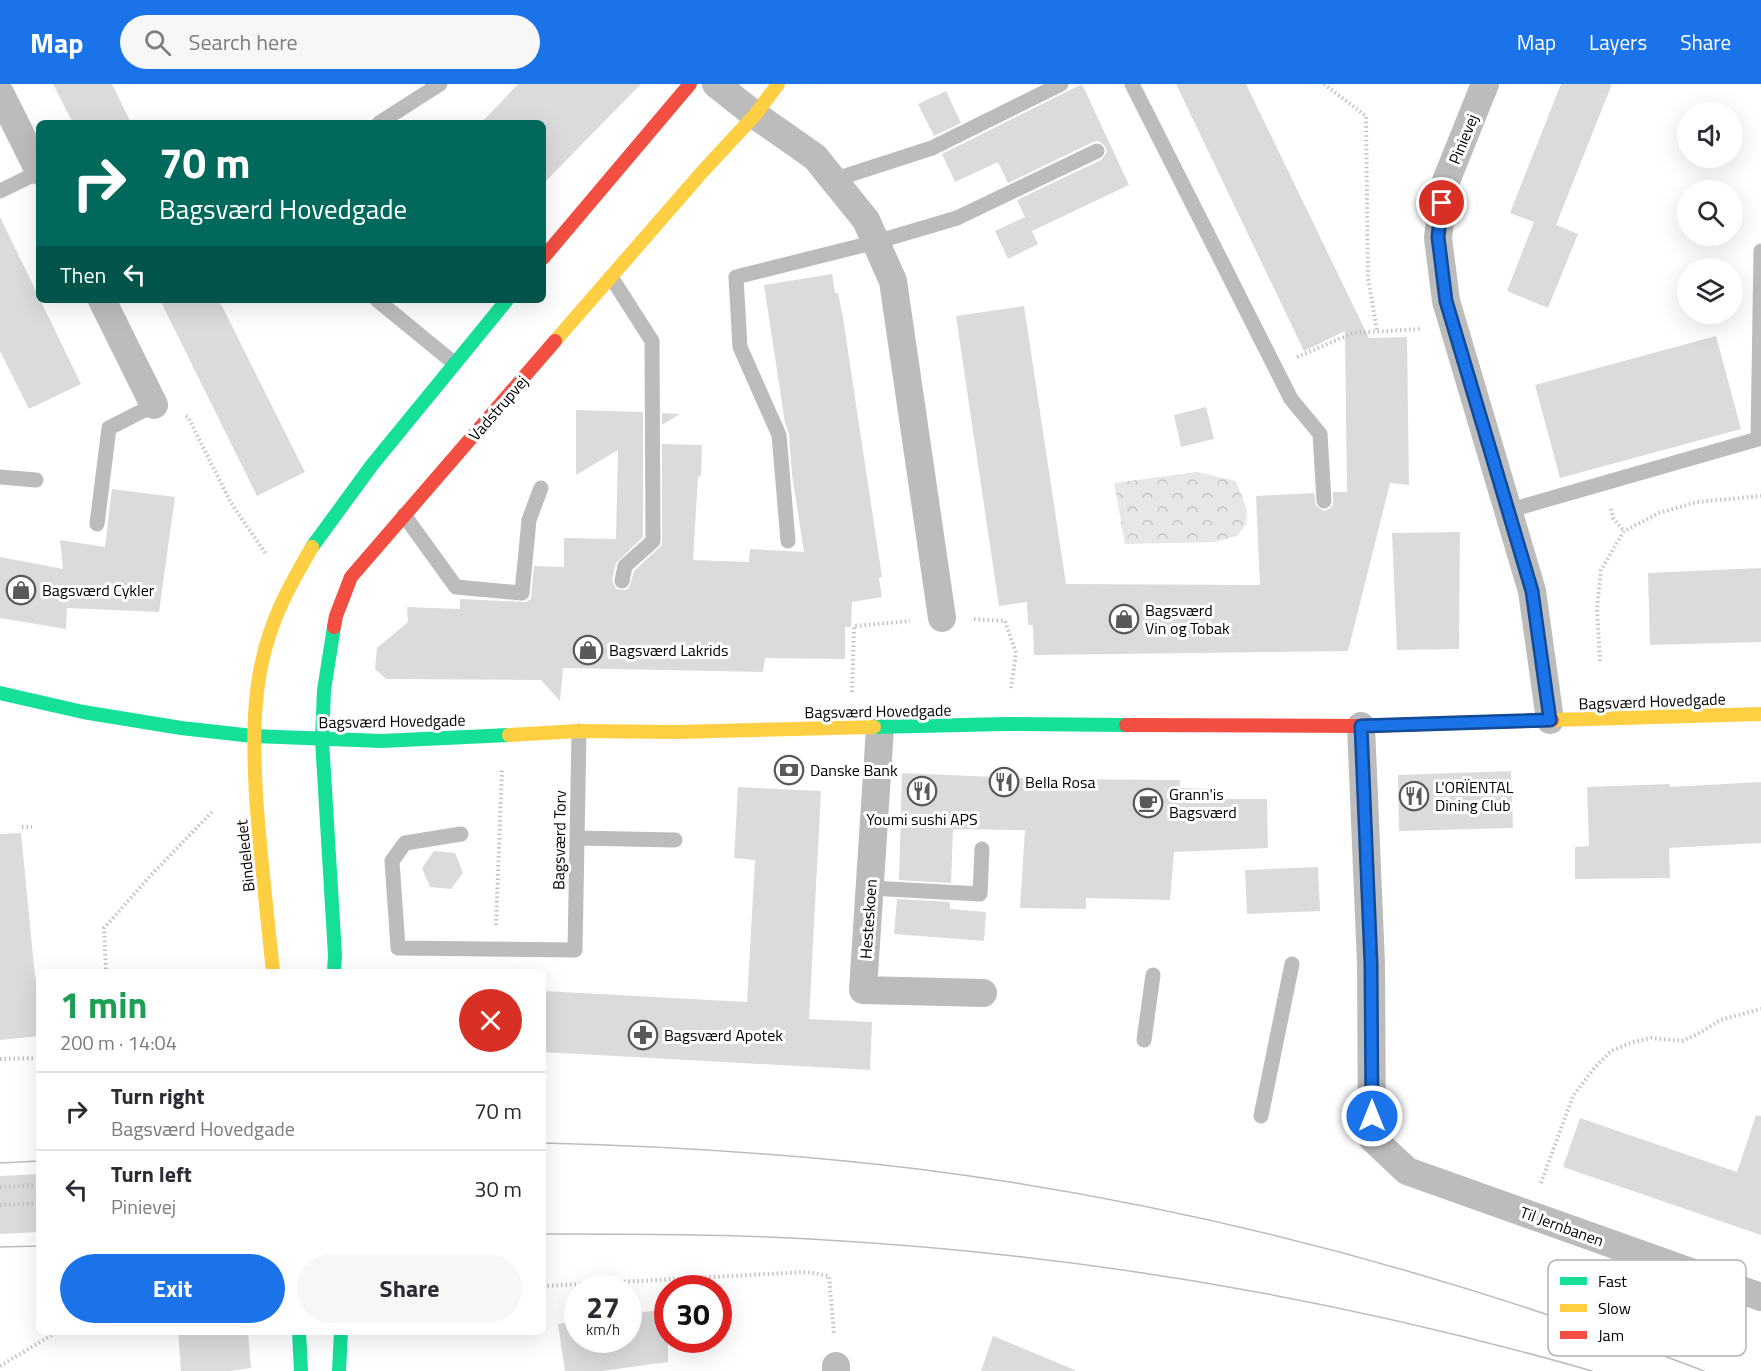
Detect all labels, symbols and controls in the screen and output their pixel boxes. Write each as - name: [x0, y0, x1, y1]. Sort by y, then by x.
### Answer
- search box: [120, 15, 540, 69]
- text: Map: [30, 21, 84, 64]
- text: Search here: [189, 25, 298, 59]
- icon: search: [141, 26, 174, 59]
- text: Map: [1517, 26, 1556, 58]
- text: Layers: [1589, 26, 1647, 58]
- text: Share: [1680, 26, 1731, 58]
- map controls: [1677, 102, 1743, 324]
- button: sound: [1677, 102, 1743, 168]
- street label: Pinievej: [1442, 110, 1484, 168]
- text: 70 m: [159, 130, 251, 194]
- icon: right: [60, 144, 138, 222]
- pin: [1416, 177, 1467, 228]
- button: search: [1677, 180, 1743, 246]
- icon: arrive: [1425, 186, 1458, 219]
- text: Bagsværd Hovedgade: [159, 188, 407, 229]
- text: Then: [60, 258, 106, 292]
- icon: left: [118, 258, 151, 291]
- button: layers: [1677, 258, 1743, 324]
- street label: Vadstrupvej: [463, 370, 533, 446]
- shop icon: Bagsværd Cykler: [5, 574, 37, 606]
- place label: Bagsværd Cykler: [42, 578, 155, 602]
- place label: Bagsværd Vin og Tobak: [1145, 598, 1230, 640]
- shop icon: Bagsværd Vin og Tobak: [1108, 603, 1140, 635]
- shop icon: Bagsværd Lakrids: [572, 634, 604, 666]
- place label: Bagsværd Lakrids: [609, 638, 728, 662]
- street label: Bagsværd Hovedgade: [1578, 686, 1726, 716]
- street label: Bagsværd Hovedgade: [804, 698, 952, 724]
- street label: Bagsværd Hovedgade: [318, 708, 466, 734]
- bank icon: Danske Bank: [773, 754, 805, 786]
- place label: Danske Bank: [810, 758, 898, 782]
- restaurant icon: Bella Rosa: [988, 766, 1020, 798]
- place label: Bella Rosa: [1025, 770, 1095, 794]
- restaurant icon: Youmi sushi APS: [906, 775, 938, 807]
- place label: L'ORÏENTAL Dining Club: [1435, 775, 1514, 817]
- restaurant icon: L'ORÏENTAL Dining Club: [1398, 780, 1430, 812]
- place label: Grann'is Bagsværd: [1169, 782, 1237, 824]
- cafe icon: Grann'is Bagsværd: [1132, 787, 1164, 819]
- street label: Bagsværd Torv: [546, 790, 572, 890]
- place label: Youmi sushi APS: [866, 807, 978, 831]
- street label: Bindeledet: [229, 818, 261, 893]
- street label: Hesteskoen: [853, 878, 883, 960]
- text: 1 min: [60, 977, 147, 1032]
- button: close: [459, 989, 522, 1052]
- pharmacy icon: Bagsværd Apotek: [627, 1019, 659, 1051]
- place label: Bagsværd Apotek: [664, 1023, 783, 1047]
- text: 200 m · 14:04: [60, 1027, 177, 1058]
- text: Turn right: [111, 1079, 205, 1113]
- position arrow: [1340, 1084, 1404, 1148]
- text: 70 m: [474, 1094, 522, 1128]
- icon: right: [60, 1095, 93, 1128]
- text: Bagsværd Hovedgade: [111, 1113, 295, 1144]
- text: Turn left: [111, 1157, 192, 1191]
- text: 30 m: [474, 1172, 522, 1206]
- icon: left: [60, 1173, 93, 1206]
- text: Pinievej: [111, 1191, 176, 1222]
- street label: Til Jernbanen: [1517, 1200, 1607, 1252]
- button: Exit: [60, 1254, 285, 1323]
- button: Share: [297, 1254, 522, 1323]
- legend: [1548, 1260, 1746, 1356]
- text: Fast: [1598, 1269, 1627, 1293]
- speed limit sign: 30: [654, 1275, 732, 1353]
- text: 27: [586, 1284, 620, 1330]
- text: Slow: [1598, 1296, 1631, 1320]
- text: km/h: [586, 1318, 620, 1341]
- text: Jam: [1598, 1323, 1624, 1347]

